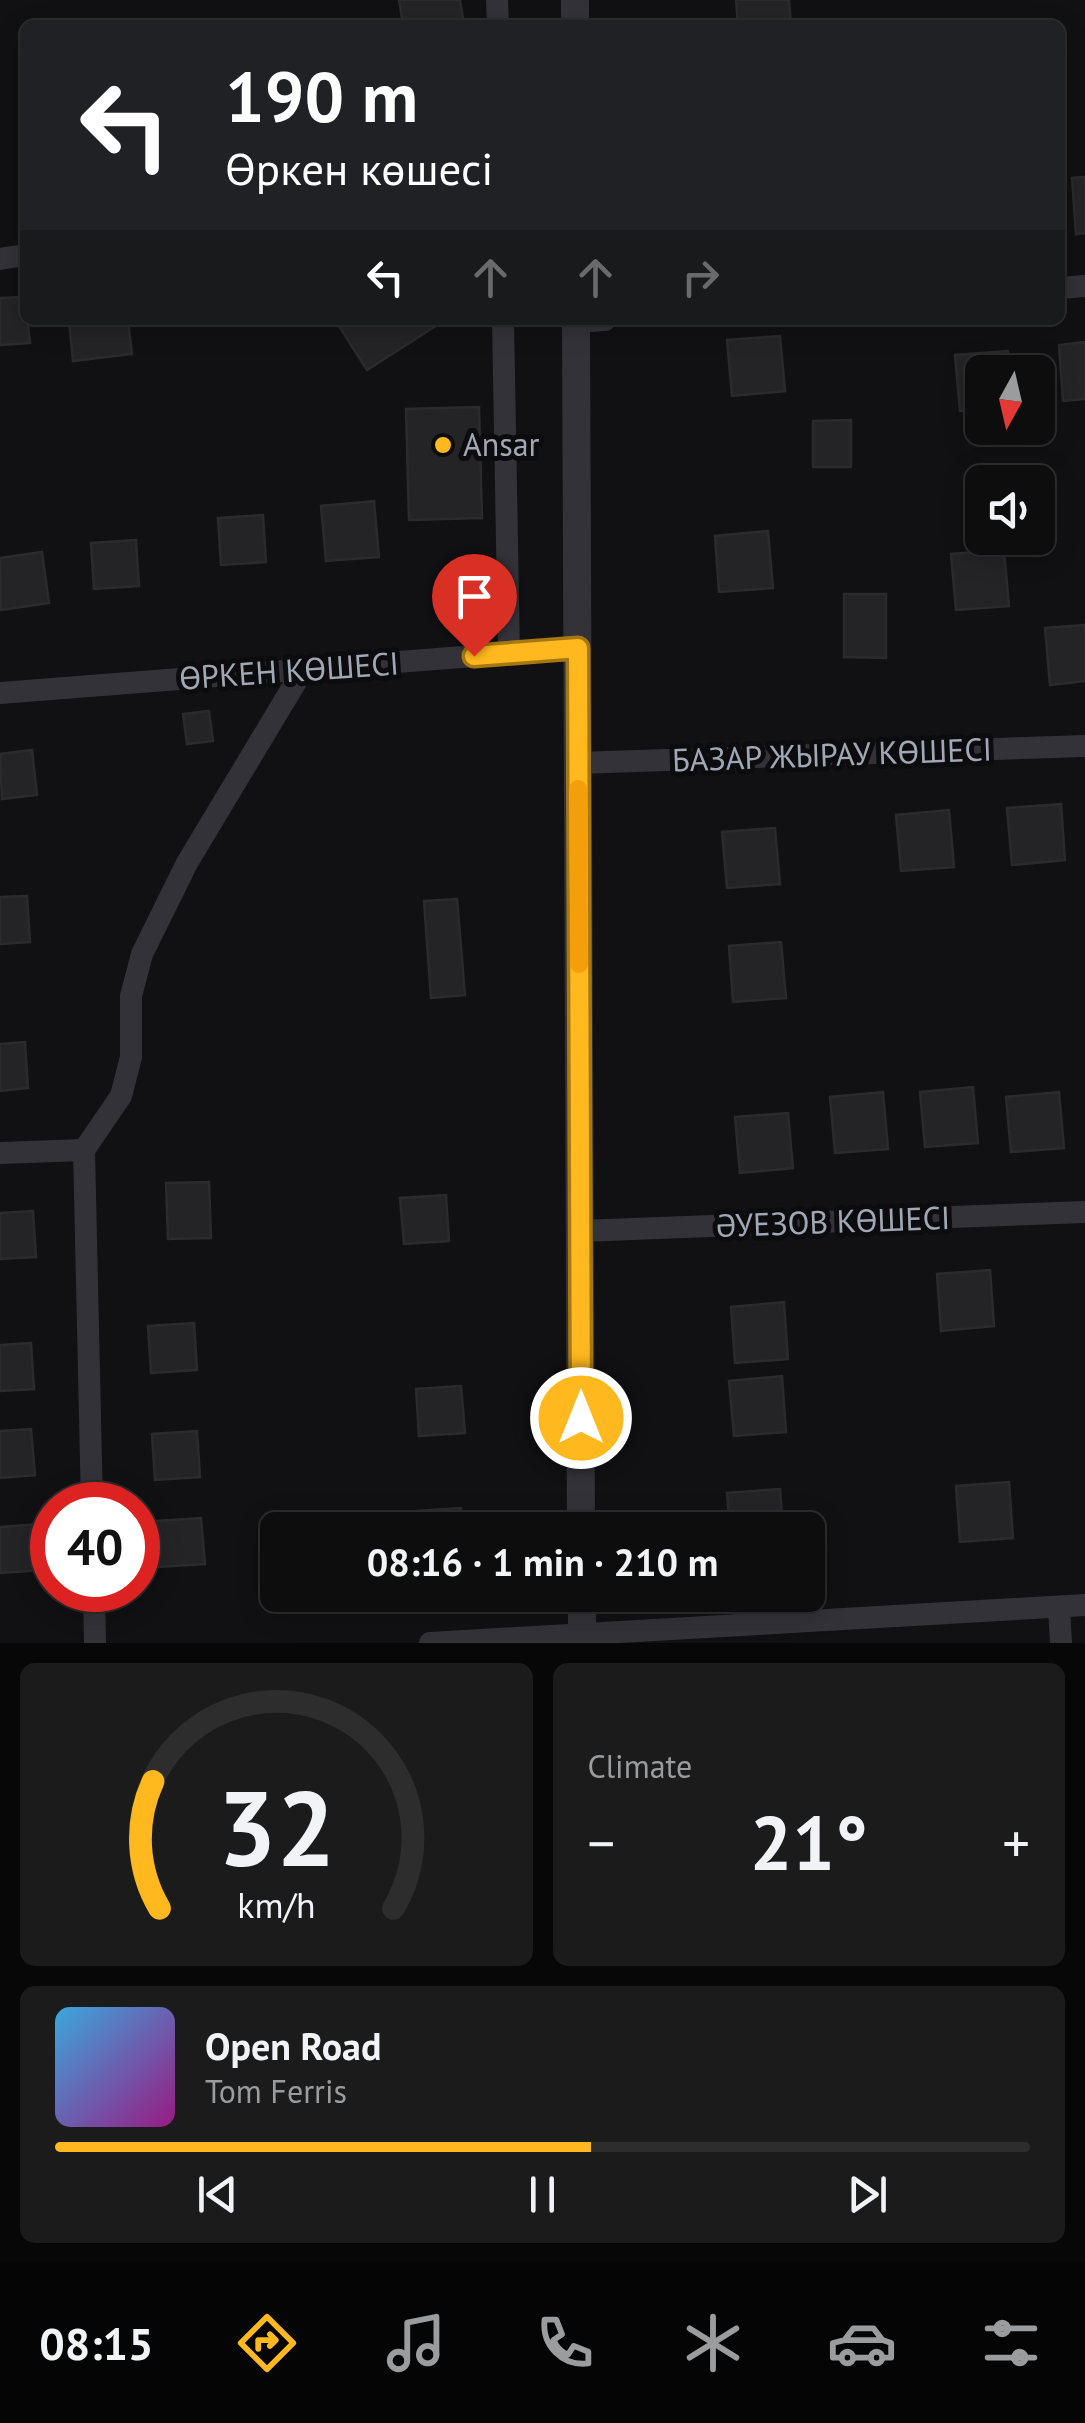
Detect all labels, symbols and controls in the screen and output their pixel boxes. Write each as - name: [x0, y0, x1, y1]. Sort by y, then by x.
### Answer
- text: 190 m: [225, 51, 418, 141]
- icon: left: [60, 60, 190, 190]
- text: Өркен көшесі: [225, 139, 493, 197]
- icon: left: [358, 250, 413, 305]
- icon: ahead: [463, 250, 518, 305]
- icon: ahead: [568, 250, 623, 305]
- icon: right: [673, 250, 728, 305]
- north arrow: [965, 355, 1055, 445]
- map controls: [965, 355, 1055, 555]
- place label: Ansar: [463, 423, 540, 465]
- marker: Ansar: [432, 434, 454, 456]
- button: sound: [965, 465, 1055, 555]
- pin: [432, 554, 517, 657]
- icon: arrive: [447, 569, 502, 624]
- street label: ӨРКЕН КӨШЕСІ: [178, 641, 400, 699]
- street label: БАЗАР ЖЫРАУ КӨШЕСІ: [671, 727, 993, 781]
- street label: ӘУЕЗОВ КӨШЕСІ: [715, 1196, 951, 1246]
- position arrow: [529, 1366, 633, 1470]
- speed limit sign: 40: [30, 1482, 160, 1612]
- text: 08:16 · 1 min · 210 m: [367, 1537, 718, 1586]
- text: Climate: [588, 1745, 692, 1787]
- text: 32: [217, 1760, 335, 1895]
- text: 21°: [750, 1794, 868, 1891]
- text: −: [588, 1807, 615, 1878]
- text: +: [1002, 1807, 1030, 1878]
- text: km/h: [237, 1882, 315, 1928]
- text: Open Road: [205, 2021, 381, 2070]
- text: Tom Ferris: [205, 2070, 347, 2112]
- icon: previous: [190, 2167, 245, 2222]
- icon: pause: [515, 2167, 570, 2222]
- icon: next: [840, 2167, 895, 2222]
- icon: directions: [232, 2308, 302, 2378]
- icon: music: [381, 2308, 451, 2378]
- icon: phone: [530, 2308, 600, 2378]
- icon: climate: [678, 2308, 748, 2378]
- icon: car: [827, 2308, 897, 2378]
- icon: filters: [976, 2308, 1046, 2378]
- text: 08:15: [39, 2314, 154, 2372]

